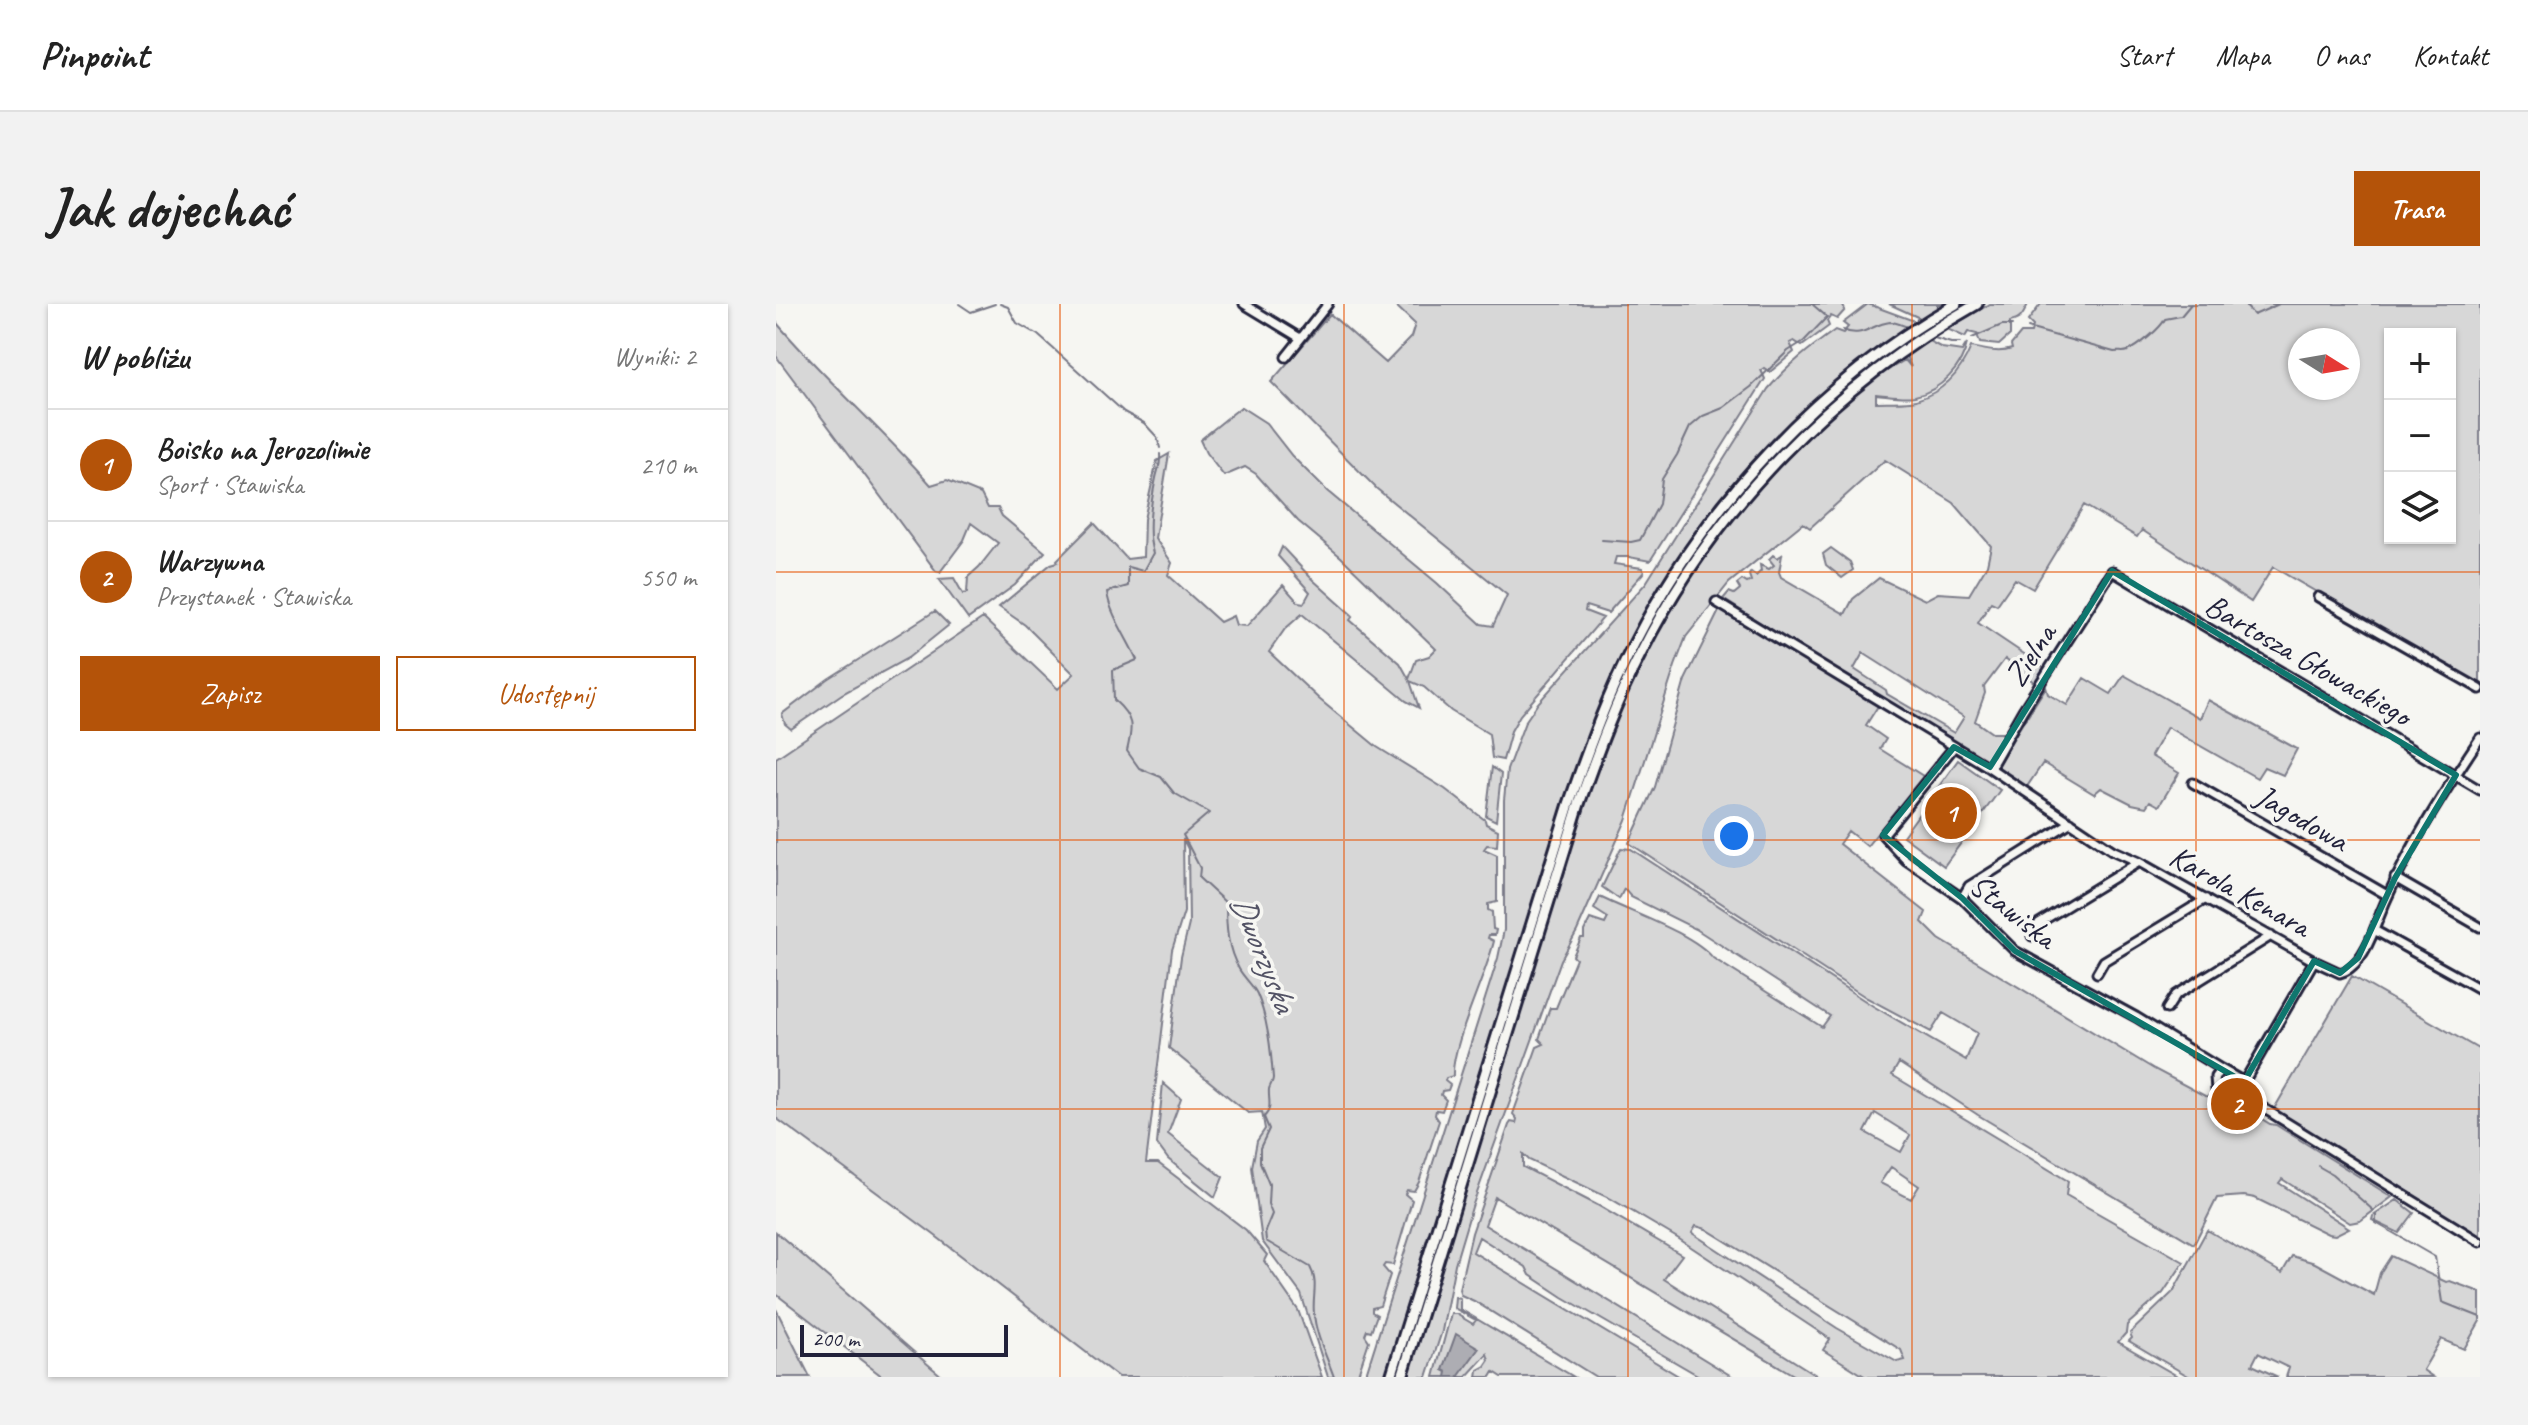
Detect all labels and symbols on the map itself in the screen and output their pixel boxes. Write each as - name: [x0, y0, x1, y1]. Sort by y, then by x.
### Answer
- north arrow: [2288, 328, 2360, 400]
- street label: Bartosza Głowackiego: [2198, 585, 2421, 737]
- street label: Zielna: [1995, 614, 2067, 694]
- street label: Jagodowa: [2246, 774, 2358, 862]
- pin: 1: [1925, 783, 1977, 843]
- your location: [1714, 816, 1754, 856]
- street label: Karola Kenara: [2162, 836, 2320, 948]
- street label: Stawiska: [1961, 864, 2067, 959]
- water label: Dworzyska: [1221, 888, 1308, 1021]
- pin: 2: [2211, 1074, 2263, 1134]
- scale bar: [800, 1321, 1008, 1357]

